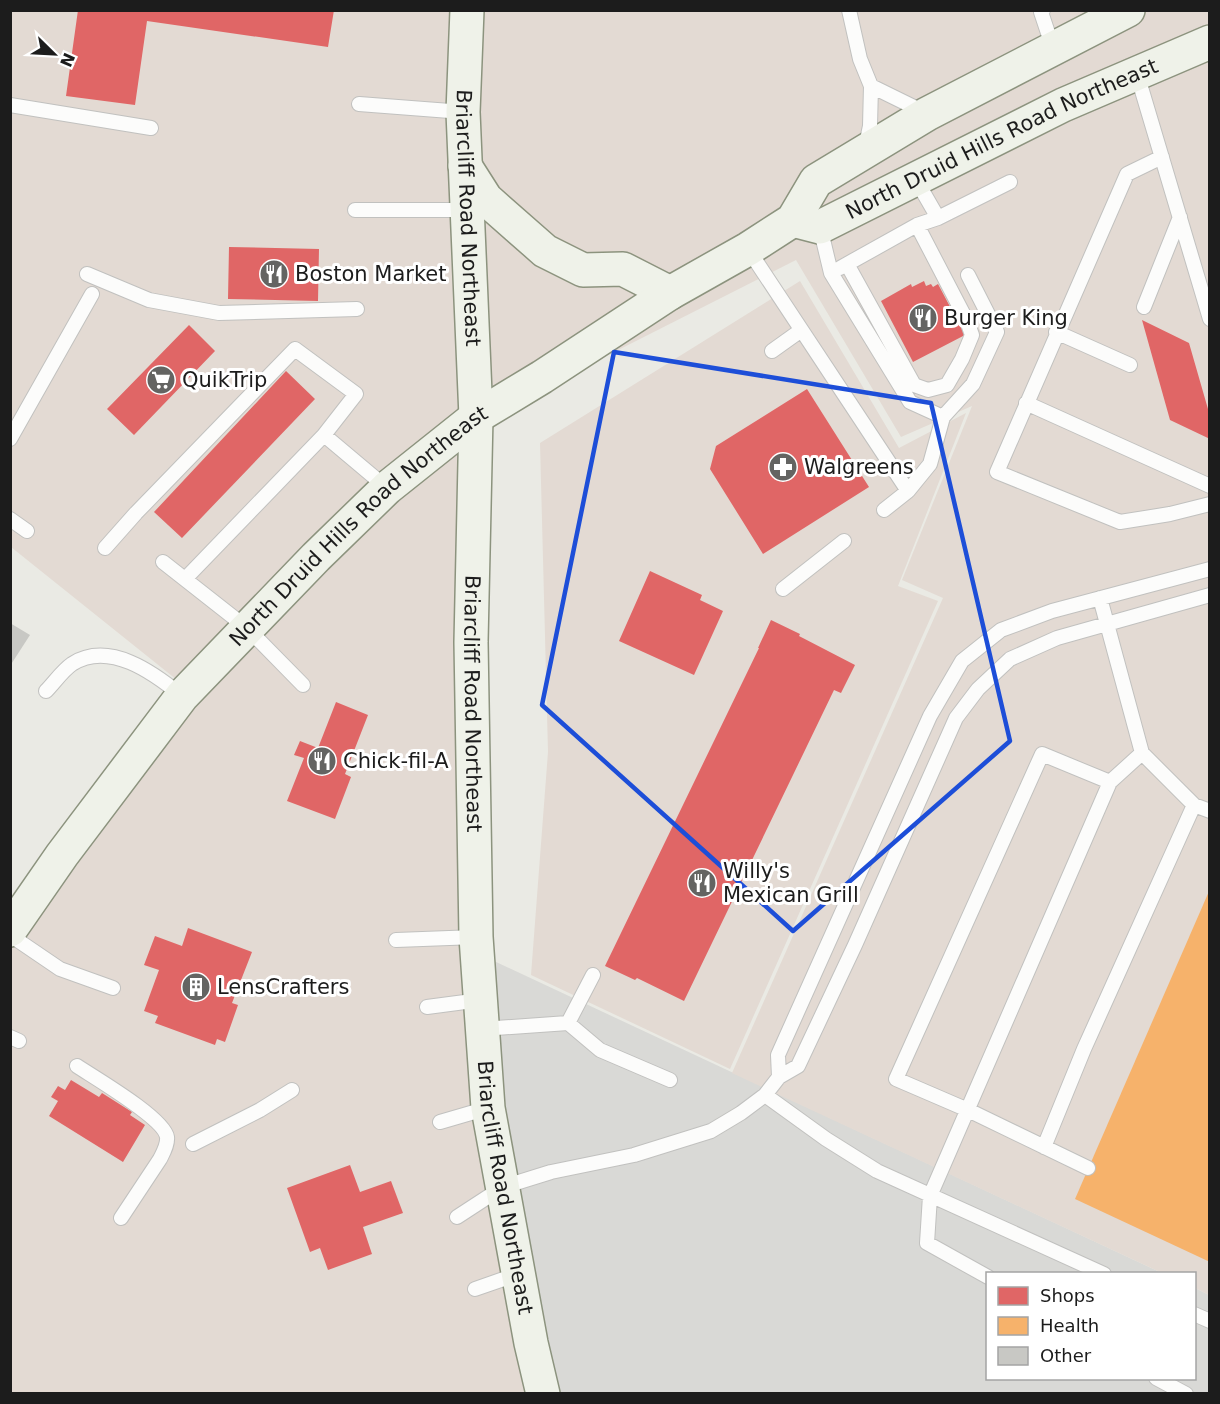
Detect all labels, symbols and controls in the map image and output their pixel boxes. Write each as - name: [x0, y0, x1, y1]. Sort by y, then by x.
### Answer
- north arrow: [24, 24, 84, 84]
- text: N: [56, 50, 79, 70]
- street label: North Druid Hills Road Northeast: [842, 54, 1161, 224]
- street label: Briarcliff Road Northeast: [451, 89, 485, 347]
- restaurant icon: Boston Market: [258, 258, 290, 290]
- place label: Boston Market: [295, 262, 446, 286]
- restaurant icon: Burger King: [907, 302, 939, 334]
- place label: Burger King: [944, 306, 1068, 330]
- supermarket icon: QuikTrip: [145, 364, 177, 396]
- place label: QuikTrip: [182, 368, 267, 392]
- street label: North Druid Hills Road Northeast: [225, 401, 492, 651]
- pharmacy icon: Walgreens: [767, 451, 799, 483]
- place label: Walgreens: [804, 455, 914, 479]
- street label: Briarcliff Road Northeast: [459, 575, 486, 833]
- restaurant icon: Chick-fil-A: [306, 745, 338, 777]
- place label: Chick-fil-A: [343, 749, 449, 773]
- place label: Willy's Mexican Grill: [723, 859, 859, 907]
- restaurant icon: Willy's Mexican Grill: [686, 867, 718, 899]
- building icon: LensCrafters: [180, 971, 212, 1003]
- place label: LensCrafters: [217, 975, 349, 999]
- street label: Briarcliff Road Northeast: [473, 1060, 538, 1317]
- legend: [986, 1272, 1196, 1380]
- text: Shops: [1040, 1285, 1095, 1306]
- text: Health: [1040, 1315, 1099, 1336]
- text: Other: [1040, 1345, 1092, 1366]

